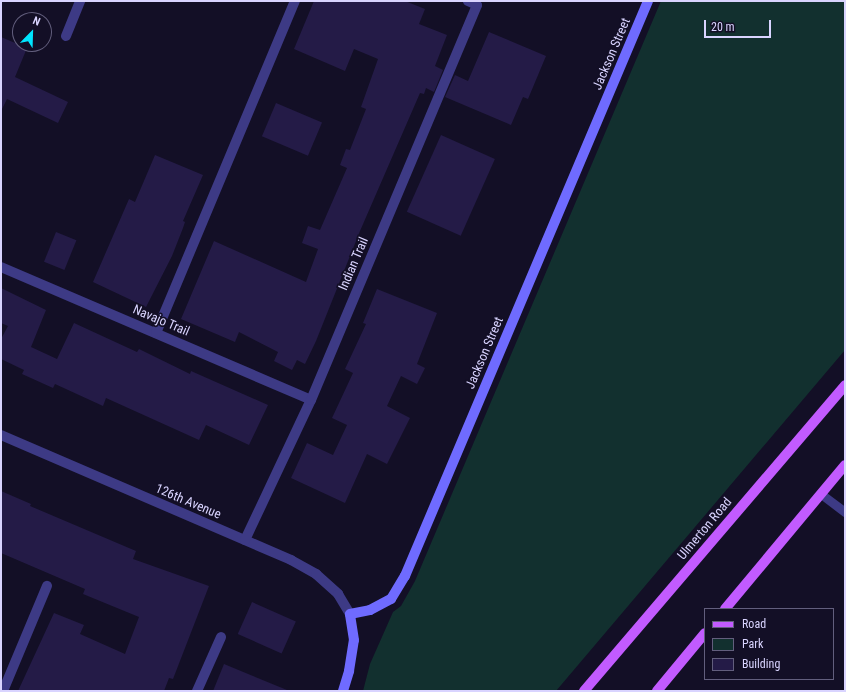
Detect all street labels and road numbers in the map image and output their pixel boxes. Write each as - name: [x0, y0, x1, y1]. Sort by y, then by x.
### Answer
- street label: Jackson Street: [590, 16, 634, 92]
- street label: Indian Trail: [336, 235, 372, 293]
- street label: Navajo Trail: [130, 302, 192, 340]
- street label: Jackson Street: [463, 315, 507, 391]
- street label: 126th Avenue: [153, 481, 223, 523]
- street label: Ulmerton Road: [675, 495, 735, 563]

